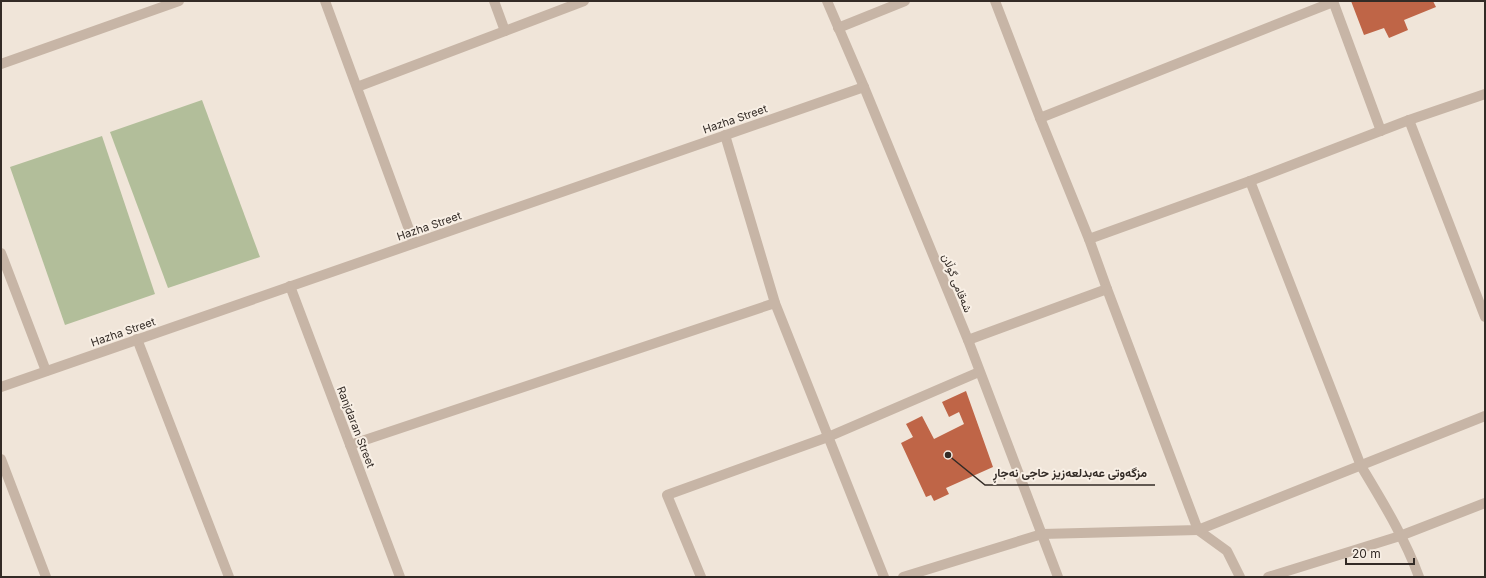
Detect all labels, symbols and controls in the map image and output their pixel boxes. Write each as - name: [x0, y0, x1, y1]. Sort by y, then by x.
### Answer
- street label: Hazha Street: [701, 101, 769, 137]
- street label: Hazha Street: [395, 208, 463, 244]
- street label: شەقامی گوڵان: [939, 252, 975, 315]
- street label: Hazha Street: [89, 314, 157, 350]
- street label: Ranjdaran Street: [334, 384, 378, 470]
- callout: مزگەوتی عەبدلعەزیز حاجی نەجاڕ: [985, 461, 1155, 485]
- text: مزگەوتی عەبدلعەزیز حاجی نەجاڕ: [992, 465, 1148, 483]
- scale bar: [1346, 540, 1414, 566]
- text: 20 m: [1352, 546, 1381, 561]

